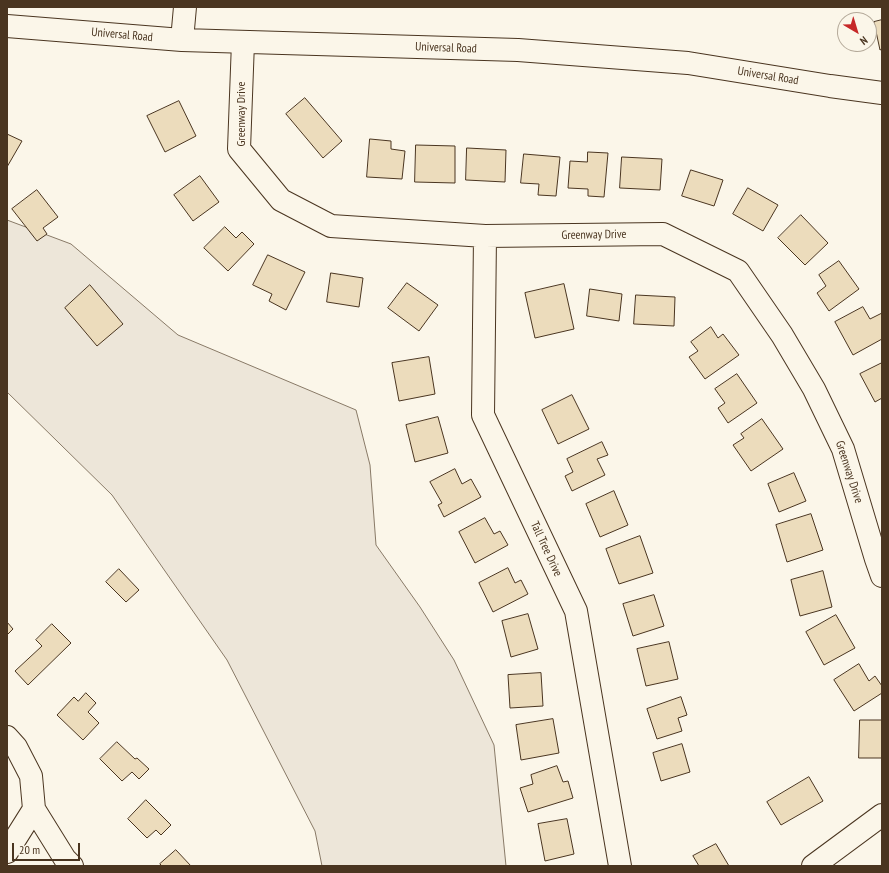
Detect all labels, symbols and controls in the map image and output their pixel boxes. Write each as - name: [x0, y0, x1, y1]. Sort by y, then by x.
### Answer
- north arrow: [837, 12, 877, 52]
- street label: Universal Road: [91, 25, 153, 45]
- text: N: [857, 33, 870, 48]
- street label: Universal Road: [415, 40, 477, 56]
- street label: Universal Road: [736, 64, 800, 88]
- street label: Greenway Drive: [235, 81, 249, 147]
- street label: Greenway Drive: [561, 227, 627, 243]
- street label: Greenway Drive: [832, 439, 866, 505]
- street label: Tall Tree Drive: [527, 519, 565, 579]
- scale bar: [14, 835, 82, 861]
- text: 20 m: [19, 842, 40, 857]

